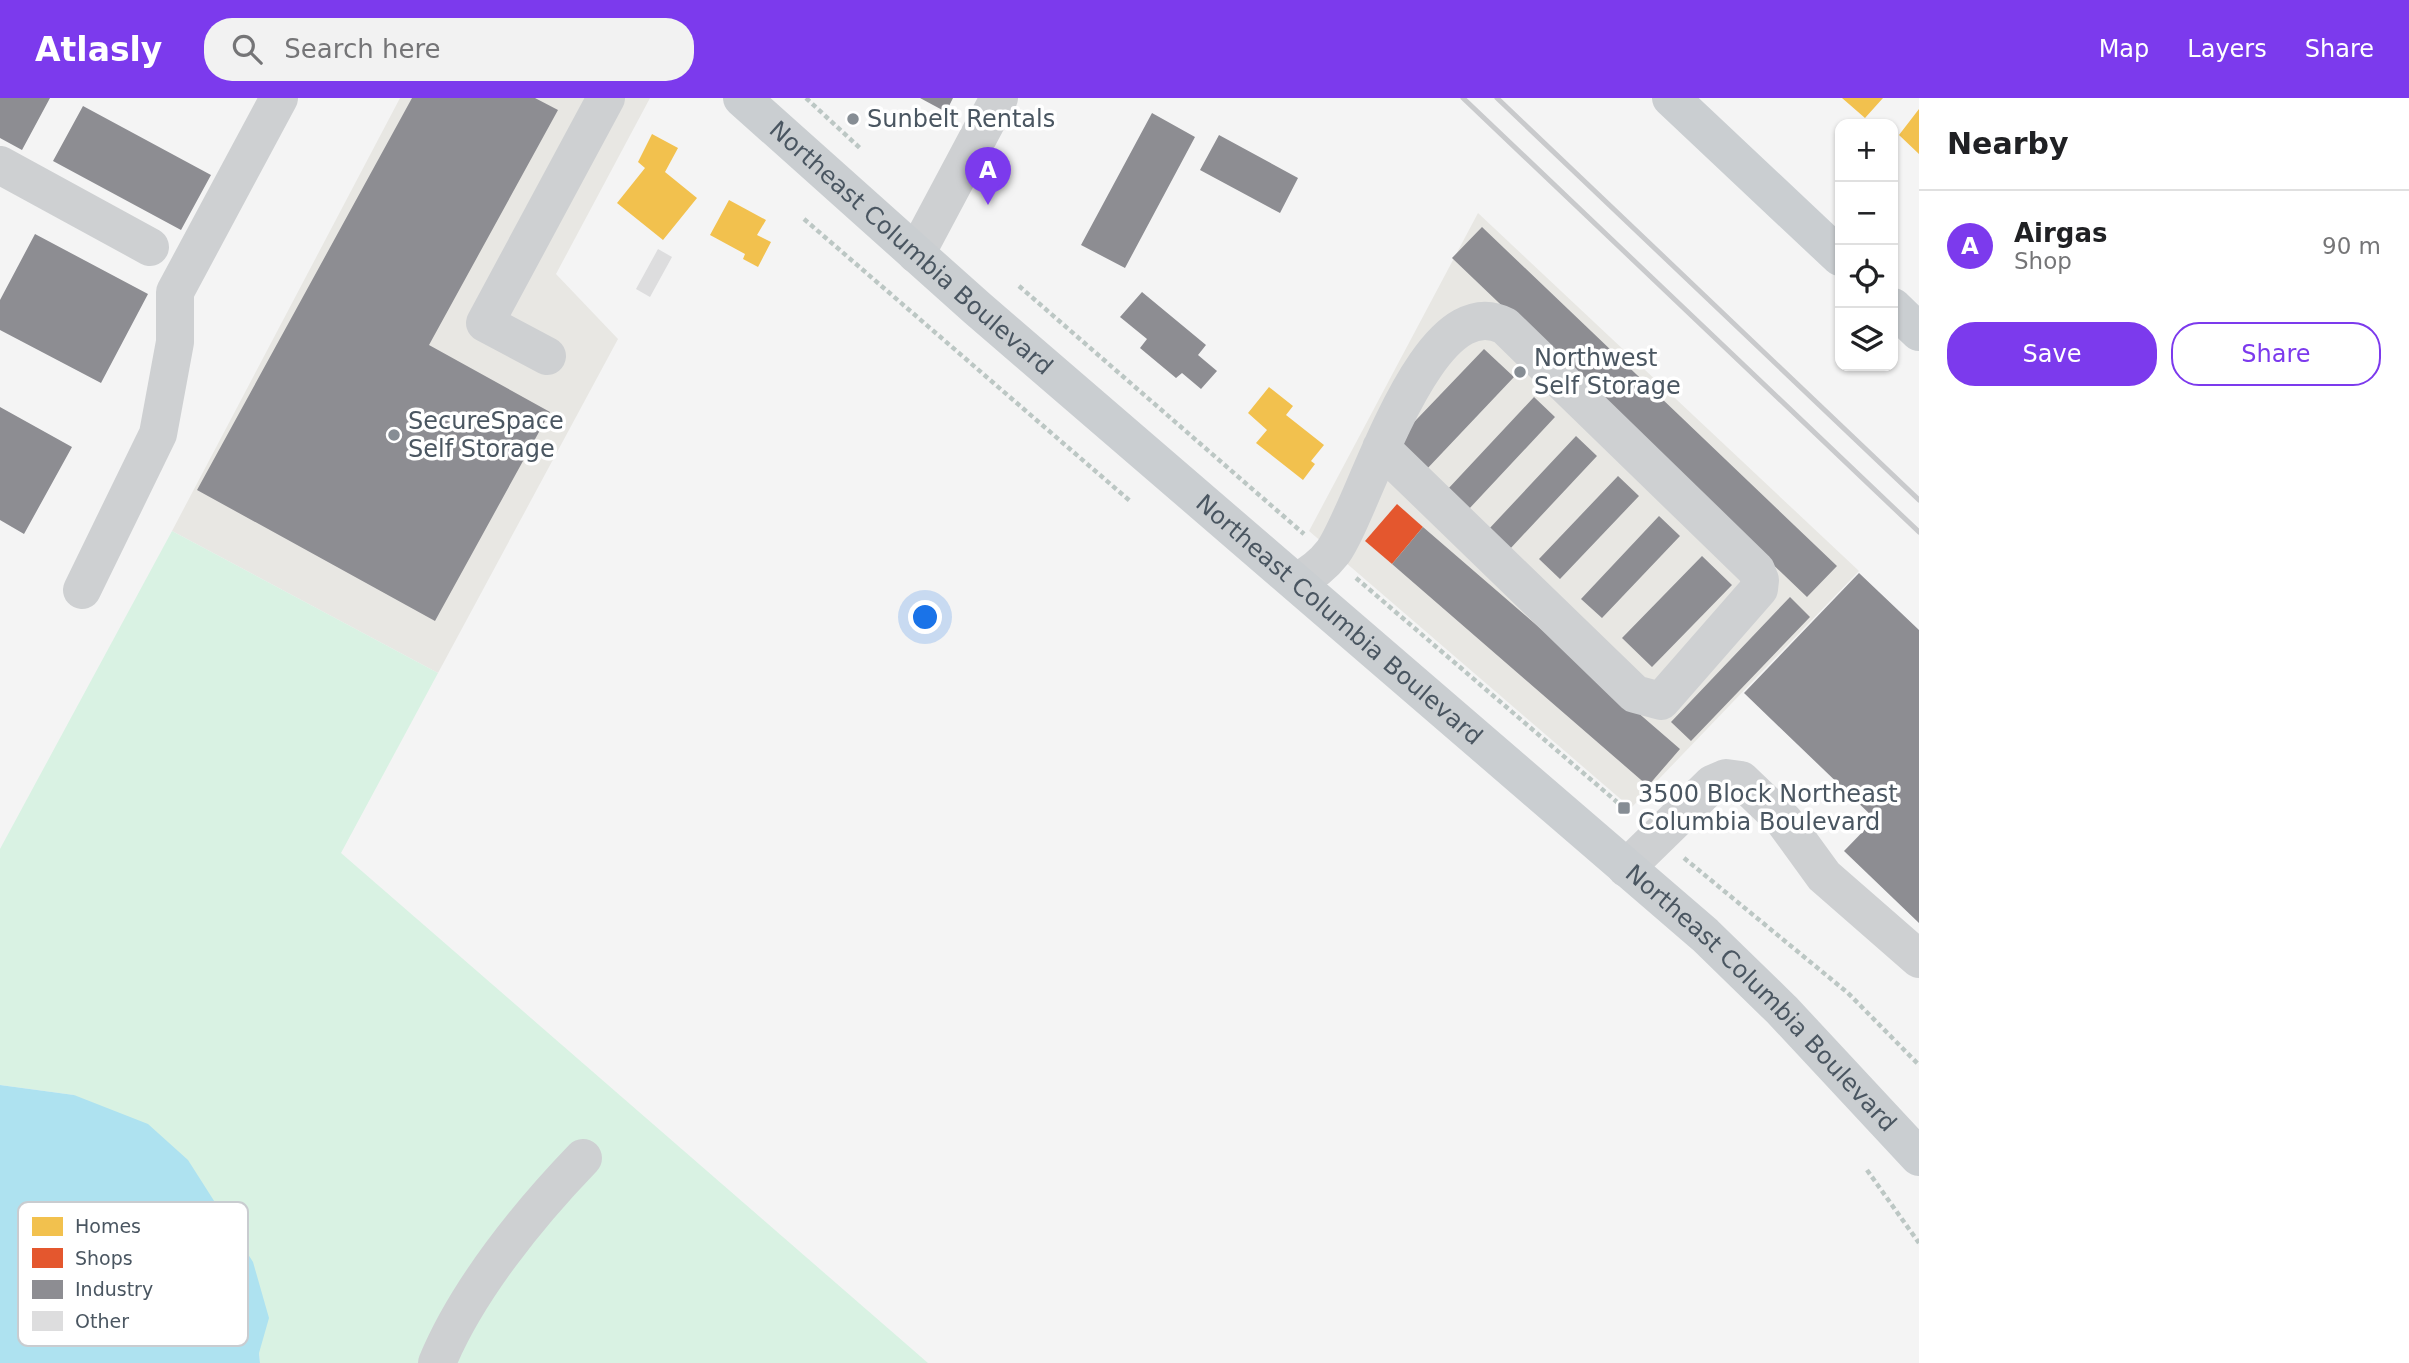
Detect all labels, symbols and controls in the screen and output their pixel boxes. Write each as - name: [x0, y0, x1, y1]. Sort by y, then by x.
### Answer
- search box: [204, 18, 694, 81]
- text: Atlasly: [35, 30, 162, 69]
- icon: search: [228, 30, 266, 68]
- text: Search here: [284, 34, 441, 64]
- text: Map: [2099, 35, 2149, 63]
- text: Layers: [2187, 35, 2267, 63]
- text: Share: [2305, 35, 2374, 63]
- place label: Sunbelt Rentals: [867, 105, 1055, 133]
- marker: Sunbelt Rentals: [845, 111, 861, 127]
- street label: Northeast Columbia Boulevard: [764, 115, 1058, 381]
- map controls: [1835, 119, 1898, 371]
- button: +: [1835, 119, 1898, 182]
- text: Nearby: [1947, 126, 2069, 161]
- pin: A: [965, 147, 1011, 205]
- button: −: [1835, 182, 1898, 245]
- text: Airgas: [2014, 218, 2108, 248]
- text: A: [1961, 233, 1979, 259]
- text: 90 m: [2322, 233, 2381, 259]
- button: locate: [1835, 245, 1898, 308]
- text: Shop: [2014, 248, 2072, 274]
- button: layers: [1835, 308, 1898, 371]
- button: Save: [1947, 322, 2157, 386]
- button: Share: [2171, 322, 2381, 386]
- place label: Northwest Self Storage: [1534, 344, 1681, 400]
- marker: Northwest Self Storage: [1512, 364, 1528, 380]
- place label: SecureSpace Self Storage: [408, 407, 564, 463]
- marker: SecureSpace Self Storage: [386, 427, 402, 443]
- street label: Northeast Columbia Boulevard: [1190, 489, 1488, 751]
- your location: [908, 600, 942, 634]
- place label: 3500 Block Northeast Columbia Boulevard: [1638, 780, 1898, 836]
- marker: 3500 Block Northeast Columbia Boulevard: [1616, 800, 1632, 816]
- street label: Northeast Columbia Boulevard: [1620, 859, 1902, 1137]
- legend: [18, 1202, 248, 1346]
- text: Homes: [75, 1215, 141, 1237]
- text: Shops: [75, 1247, 133, 1269]
- text: Industry: [75, 1278, 153, 1300]
- text: Other: [75, 1310, 129, 1332]

